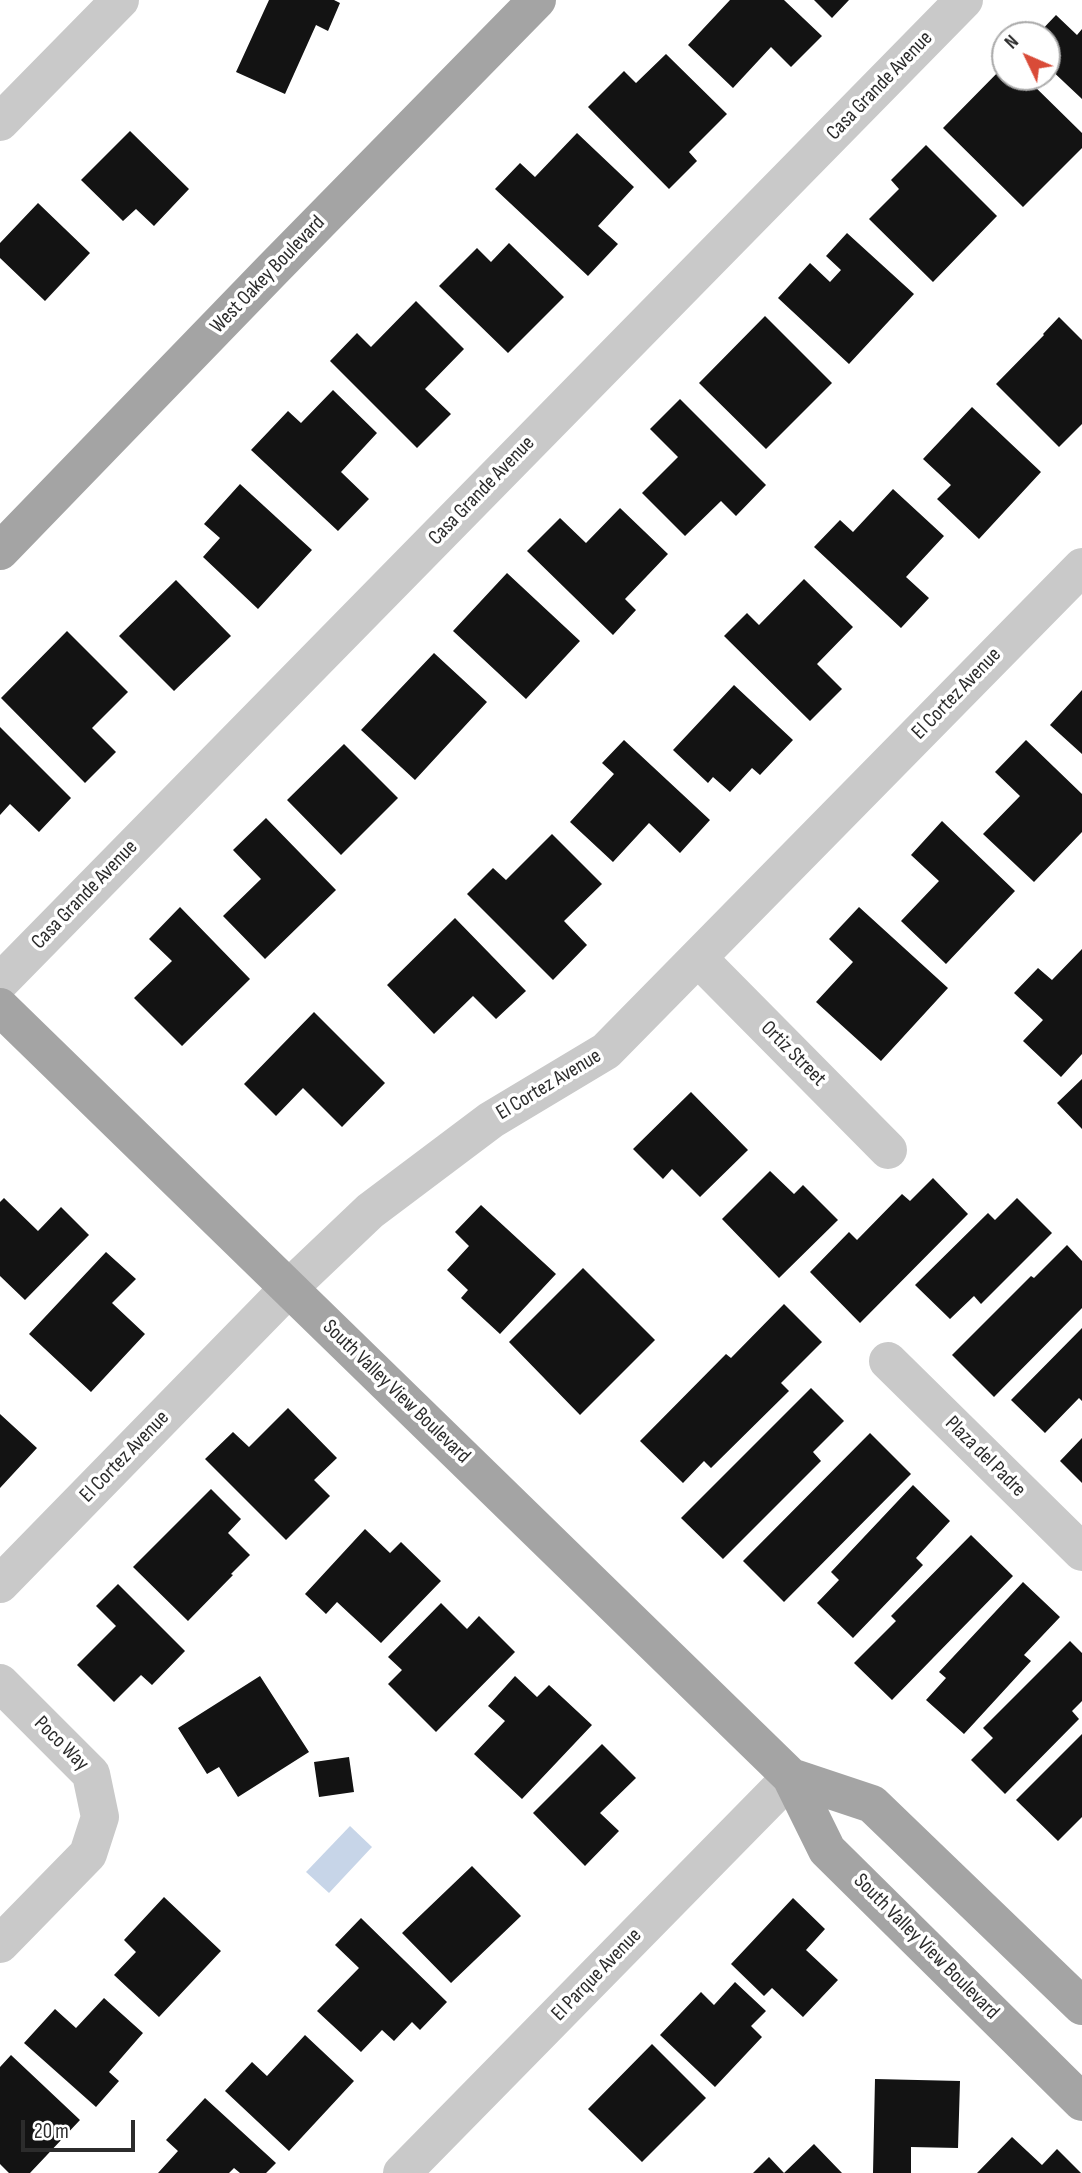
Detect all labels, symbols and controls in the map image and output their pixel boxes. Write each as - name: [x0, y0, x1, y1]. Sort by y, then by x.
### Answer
- north arrow: [991, 21, 1061, 91]
- street label: Casa Grande Avenue: [822, 26, 938, 146]
- text: N: [1000, 31, 1024, 54]
- street label: West Oakey Boulevard: [205, 211, 331, 339]
- street label: Casa Grande Avenue: [424, 431, 540, 551]
- street label: El Cortez Avenue: [907, 643, 1007, 745]
- street label: Casa Grande Avenue: [27, 835, 143, 955]
- street label: Ortiz Street: [755, 1016, 831, 1092]
- street label: El Cortez Avenue: [492, 1044, 606, 1126]
- street label: South Valley View Boulevard: [317, 1315, 475, 1469]
- street label: El Cortez Avenue: [75, 1406, 175, 1508]
- street label: Plaza del Padre: [939, 1411, 1031, 1503]
- street label: Poco Way: [28, 1711, 94, 1777]
- street label: South Valley View Boulevard: [848, 1869, 1004, 2025]
- street label: El Parque Avenue: [547, 1923, 647, 2027]
- scale bar: [24, 2106, 138, 2150]
- text: 20 m: [34, 2119, 69, 2144]

